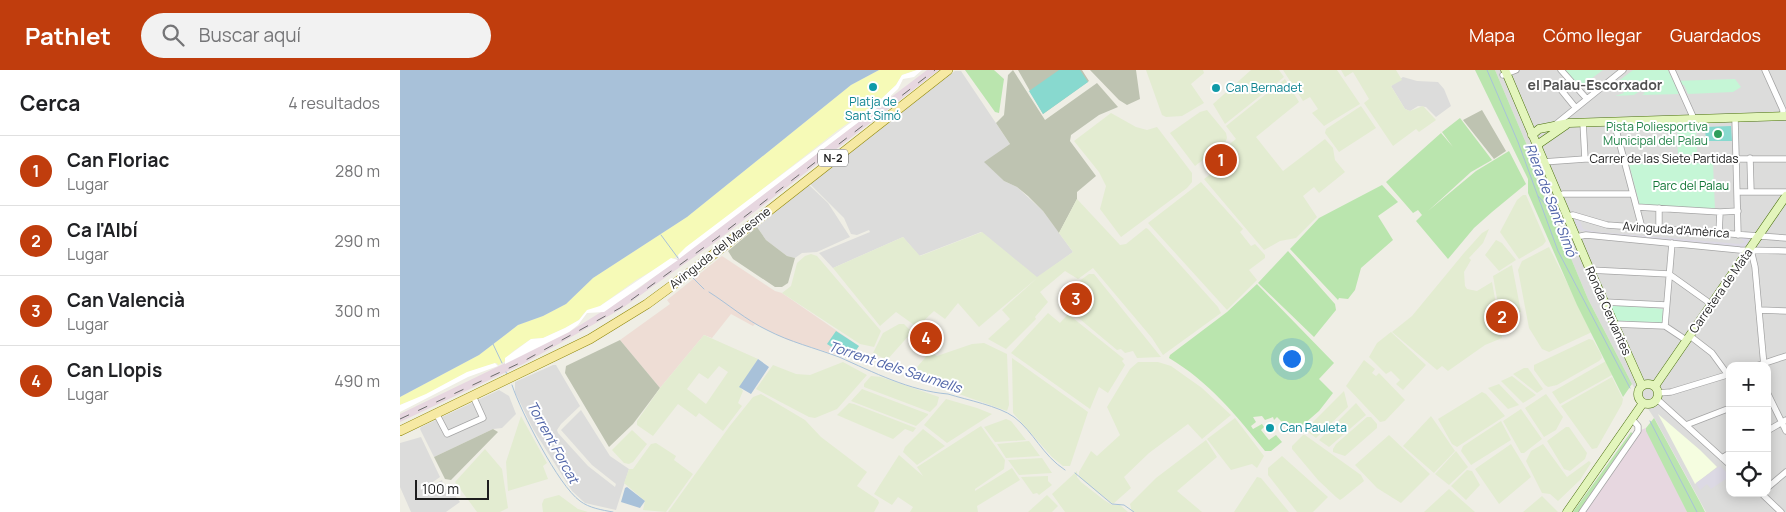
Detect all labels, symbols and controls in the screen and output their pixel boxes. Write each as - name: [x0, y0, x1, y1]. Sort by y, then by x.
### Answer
- search box: [141, 13, 491, 58]
- text: Pathlet: [25, 19, 111, 52]
- icon: search: [159, 21, 187, 49]
- text: Buscar aquí: [199, 22, 301, 48]
- text: Mapa: [1469, 23, 1515, 47]
- text: Cómo llegar: [1543, 23, 1642, 47]
- text: Guardados: [1670, 23, 1761, 47]
- district label: el Palau-Escorxador: [1528, 75, 1663, 94]
- place label: Can Bernadet: [1226, 79, 1302, 96]
- marker: Platja de Sant Simó: [867, 81, 879, 93]
- marker: Can Bernadet: [1210, 82, 1222, 94]
- text: Cerca: [20, 89, 80, 117]
- text: 4 resultados: [288, 92, 380, 114]
- place label: Platja de Sant Simó: [845, 93, 901, 124]
- place label: Pista Poliesportiva Municipal del Palau: [1603, 118, 1708, 149]
- marker: Pista Poliesportiva Municipal del Palau: [1712, 128, 1724, 140]
- water label: Riera de Sant Simó: [1521, 140, 1582, 260]
- pin: 1: [1205, 141, 1237, 179]
- text: Can Floriac: [67, 147, 169, 173]
- road number: N-2: [818, 150, 848, 166]
- street label: Carrer de las Siete Partidas: [1589, 150, 1739, 167]
- text: 1: [32, 160, 40, 182]
- text: 280 m: [335, 160, 380, 182]
- text: Lugar: [67, 173, 109, 195]
- park label: Parc del Palau: [1653, 177, 1729, 194]
- street label: Avinguda del Maresme: [665, 203, 774, 293]
- text: Ca l'Albí: [67, 217, 138, 243]
- street label: Avinguda d'Amèrica: [1622, 217, 1730, 242]
- text: 2: [31, 230, 41, 252]
- text: 290 m: [334, 230, 380, 252]
- text: Lugar: [67, 243, 109, 265]
- street label: Carretera de Mata: [1685, 245, 1756, 337]
- street label: Ronda Cervantes: [1581, 264, 1636, 358]
- pin: 3: [1060, 280, 1092, 318]
- text: Can Valencià: [67, 287, 185, 313]
- pin: 2: [1486, 298, 1518, 336]
- text: 3: [31, 300, 41, 322]
- text: 300 m: [335, 300, 380, 322]
- text: Lugar: [67, 313, 109, 335]
- pin: 4: [910, 319, 942, 357]
- water label: Torrent dels Saumells: [826, 336, 966, 397]
- your location: [1279, 346, 1305, 372]
- text: Can Llopis: [67, 357, 162, 383]
- map controls: [1726, 362, 1771, 497]
- button: +: [1726, 362, 1771, 407]
- text: 4: [31, 370, 41, 392]
- text: 490 m: [334, 370, 380, 392]
- text: Lugar: [67, 383, 109, 405]
- water label: Torrent Forcat: [523, 397, 585, 487]
- button: −: [1726, 407, 1771, 452]
- place label: Can Pauleta: [1280, 419, 1347, 436]
- marker: Can Pauleta: [1264, 422, 1276, 434]
- button: locate: [1726, 452, 1771, 497]
- scale bar: [415, 477, 489, 500]
- text: 100 m: [422, 479, 459, 498]

